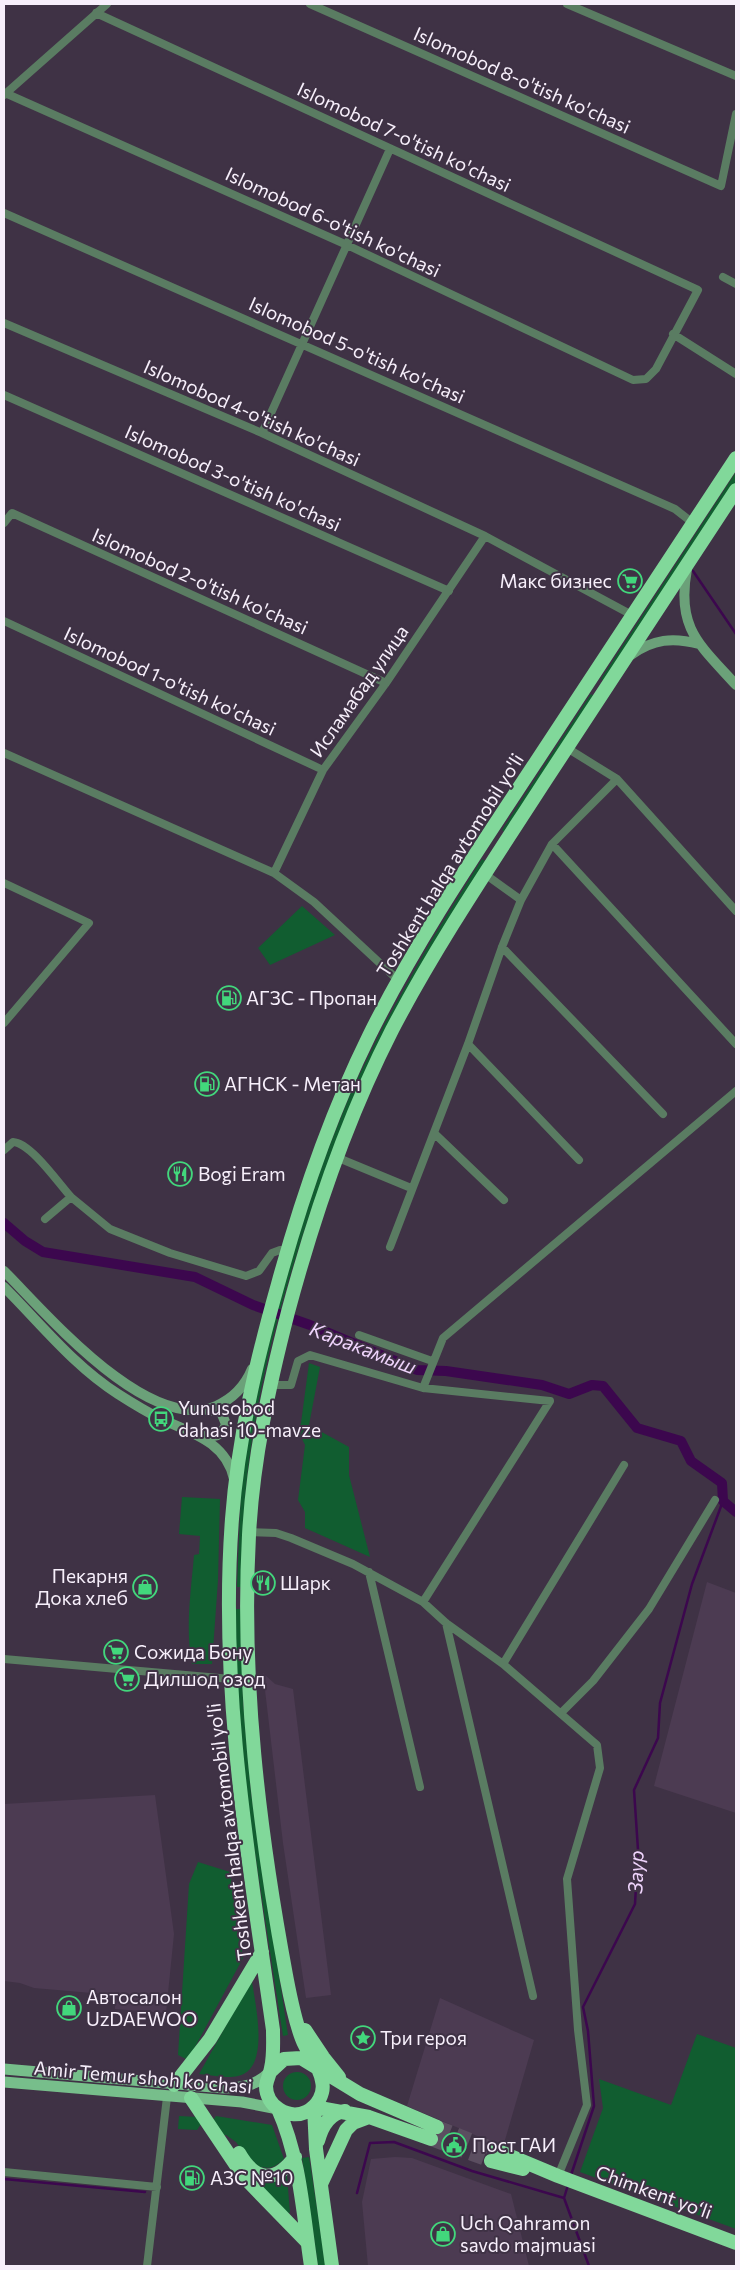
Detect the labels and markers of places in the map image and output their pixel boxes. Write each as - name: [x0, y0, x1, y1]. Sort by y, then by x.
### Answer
- supermarket icon: Макс бизнес: [617, 568, 643, 594]
- place label: Макс бизнес: [500, 569, 612, 592]
- fuel station icon: АГЗС - Пропан: [216, 985, 242, 1011]
- place label: АГЗС - Пропан: [246, 986, 377, 1009]
- fuel station icon: АГНСК - Метан: [194, 1071, 220, 1097]
- place label: АГНСК - Метан: [224, 1072, 361, 1095]
- restaurant icon: Bogi Eram: [167, 1161, 193, 1187]
- place label: Bogi Eram: [198, 1162, 286, 1185]
- place label: Yunusobod dahasi 10-mavze: [178, 1396, 321, 1441]
- bus stop icon: Yunusobod dahasi 10-mavze: [148, 1406, 174, 1432]
- place label: Пекарня Дока хлеб: [35, 1564, 128, 1609]
- restaurant icon: Шарк: [250, 1570, 276, 1596]
- place label: Шарк: [280, 1571, 331, 1594]
- shop icon: Пекарня Дока хлеб: [132, 1574, 158, 1600]
- supermarket icon: Сожида Бону: [103, 1639, 129, 1665]
- place label: Сожида Бону: [134, 1640, 253, 1663]
- supermarket icon: Дилшод озод: [114, 1666, 140, 1692]
- place label: Дилшод озод: [144, 1667, 265, 1690]
- place label: Автосалон UzDAEWOO: [86, 1985, 197, 2030]
- shop icon: Автосалон UzDAEWOO: [56, 1995, 82, 2021]
- place icon: Три героя: [350, 2025, 376, 2051]
- place label: Три героя: [380, 2026, 467, 2049]
- public building icon: Пост ГАИ: [441, 2132, 467, 2158]
- place label: Пост ГАИ: [472, 2133, 556, 2156]
- fuel station icon: АЗС №10: [179, 2165, 205, 2191]
- place label: АЗС №10: [210, 2166, 293, 2189]
- place label: Uch Qahramon savdo majmuasi: [460, 2211, 596, 2256]
- shop icon: Uch Qahramon savdo majmuasi: [430, 2221, 456, 2247]

